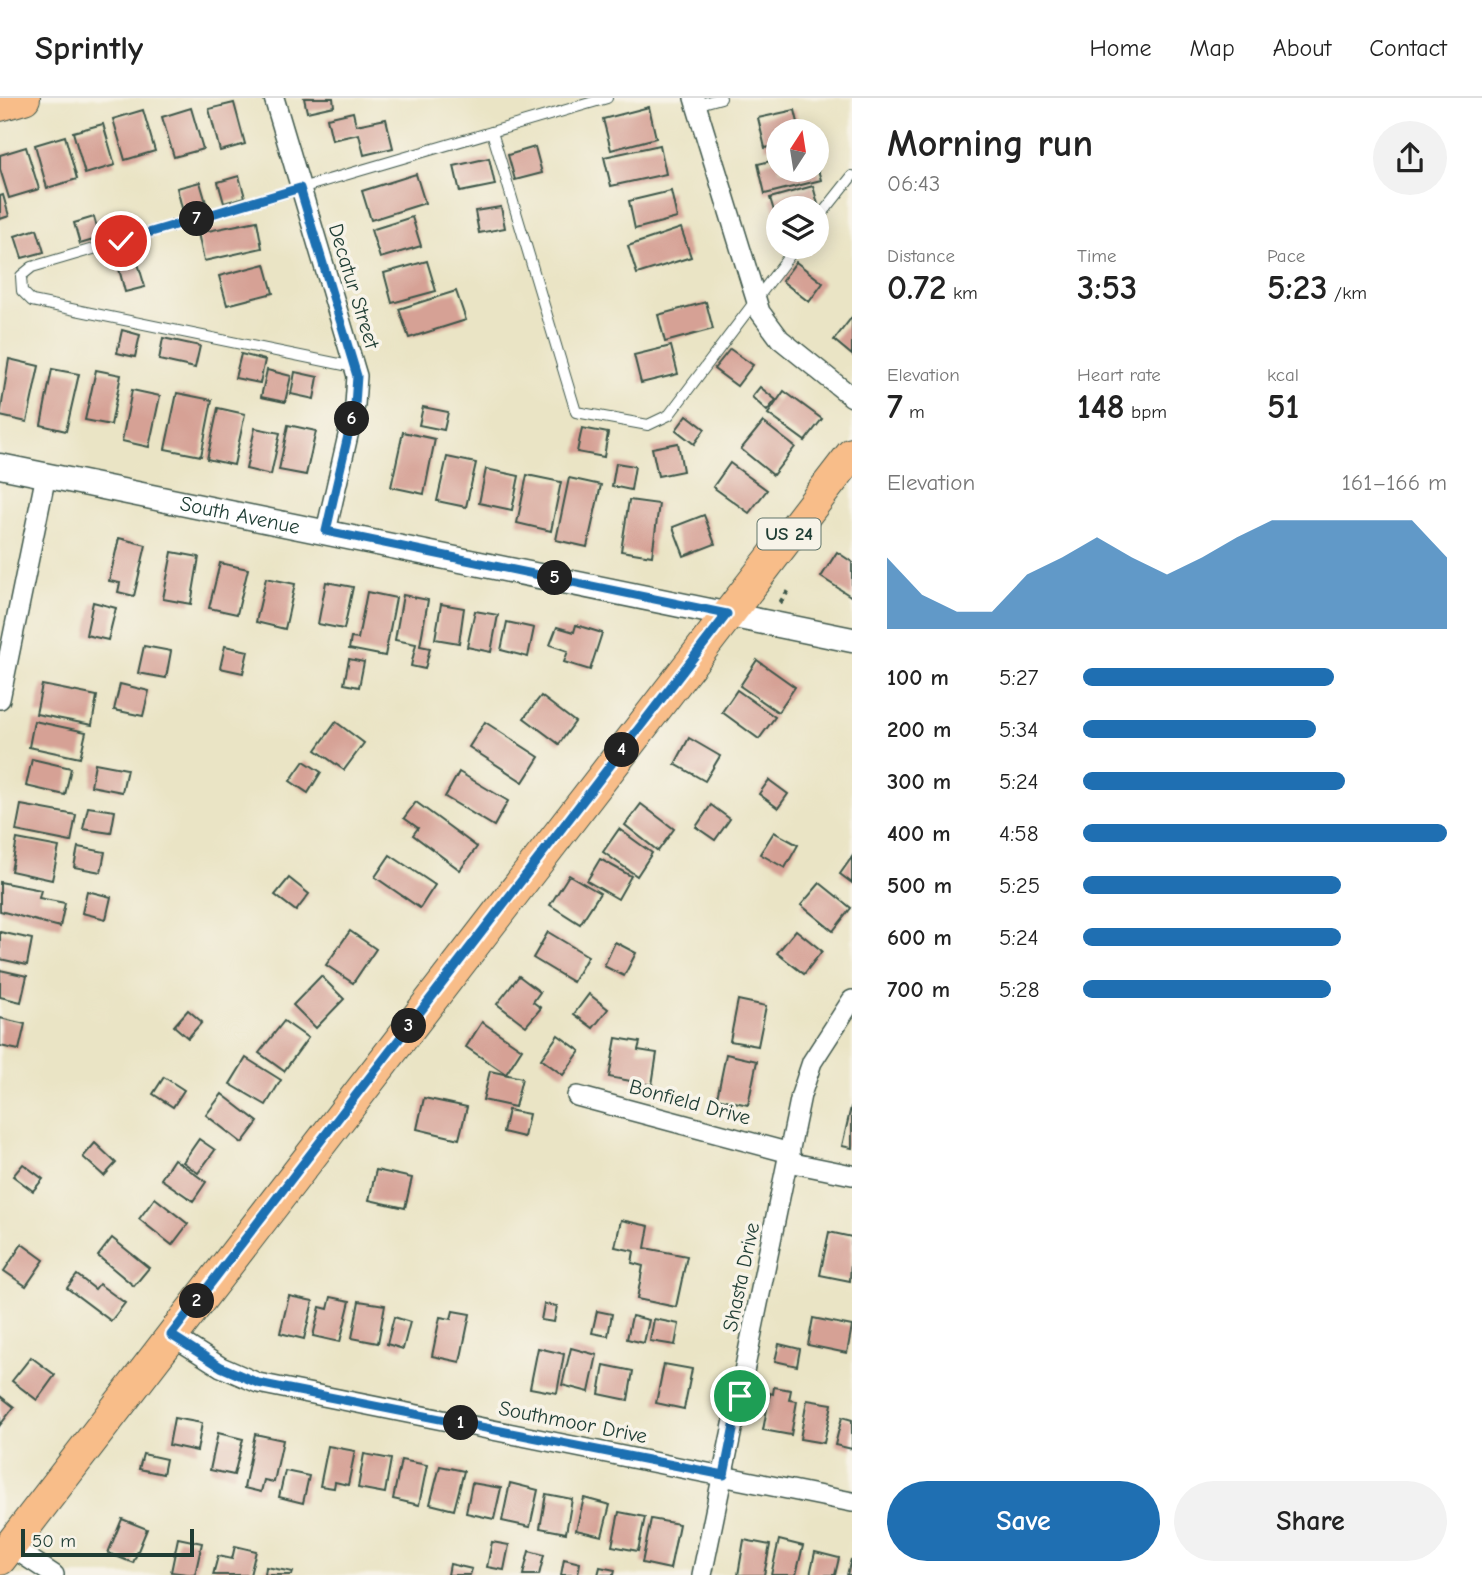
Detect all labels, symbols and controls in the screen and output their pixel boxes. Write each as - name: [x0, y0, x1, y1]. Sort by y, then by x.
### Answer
- text: Sprintly: [35, 29, 143, 67]
- text: Home: [1090, 34, 1151, 62]
- text: Map: [1189, 34, 1235, 62]
- text: About: [1273, 34, 1331, 62]
- text: Contact: [1369, 34, 1447, 62]
- north arrow: [766, 119, 830, 182]
- map controls: [766, 119, 829, 259]
- button: share: [1373, 121, 1447, 195]
- text: Morning run: [887, 122, 1093, 166]
- text: 06:43: [887, 170, 940, 197]
- button: layers: [766, 196, 829, 259]
- pin: 7: [180, 202, 214, 236]
- text: 7: [192, 207, 201, 229]
- pin: [91, 211, 151, 271]
- street label: Decatur Street: [324, 221, 385, 352]
- icon: check: [102, 222, 140, 260]
- text: Distance: [887, 245, 955, 267]
- text: Time: [1077, 245, 1116, 267]
- text: Pace: [1267, 245, 1305, 267]
- text: 0.72: [887, 267, 947, 308]
- text: 3:53: [1077, 267, 1137, 308]
- text: 5:23: [1267, 267, 1328, 308]
- text: km: [947, 282, 978, 304]
- text: /km: [1328, 282, 1367, 304]
- text: Elevation: [887, 364, 960, 386]
- text: Heart rate: [1077, 364, 1161, 386]
- text: kcal: [1267, 364, 1299, 386]
- text: 7: [887, 386, 903, 427]
- text: 148: [1077, 386, 1125, 427]
- text: 51: [1267, 386, 1299, 427]
- text: m: [903, 401, 925, 423]
- text: bpm: [1125, 401, 1167, 423]
- pin: 6: [334, 402, 370, 436]
- text: 6: [347, 407, 356, 429]
- text: Elevation: [887, 469, 975, 496]
- text: 161–166 m: [1342, 469, 1447, 496]
- street label: South Avenue: [178, 491, 302, 539]
- road number: US 24: [758, 518, 820, 550]
- pin: 5: [538, 560, 572, 596]
- text: 5: [549, 566, 560, 588]
- text: 100 m: [887, 664, 949, 691]
- text: 5:27: [999, 664, 1039, 691]
- text: 200 m: [887, 716, 951, 743]
- text: 5:34: [999, 716, 1038, 743]
- pin: 4: [604, 732, 640, 768]
- text: 4: [617, 738, 626, 760]
- text: 300 m: [887, 768, 951, 795]
- text: 5:24: [999, 768, 1039, 795]
- text: 400 m: [887, 820, 951, 847]
- text: 4:58: [999, 820, 1039, 847]
- text: 500 m: [887, 872, 952, 899]
- text: 5:25: [999, 872, 1040, 899]
- text: 600 m: [887, 924, 952, 951]
- text: 5:24: [999, 924, 1039, 951]
- text: 700 m: [887, 976, 950, 1003]
- text: 5:28: [999, 976, 1040, 1003]
- pin: 3: [392, 1009, 426, 1044]
- text: 3: [404, 1014, 413, 1036]
- street label: Bonfield Drive: [627, 1074, 753, 1130]
- street label: Shasta Drive: [718, 1220, 764, 1334]
- pin: 2: [180, 1284, 214, 1318]
- text: 2: [192, 1289, 201, 1311]
- pin: [710, 1366, 770, 1426]
- icon: arrive: [721, 1377, 759, 1415]
- street label: Southmoor Drive: [497, 1396, 649, 1448]
- pin: 1: [444, 1406, 478, 1440]
- text: 1: [457, 1411, 464, 1433]
- button: Save: [887, 1481, 1160, 1561]
- button: Share: [1174, 1481, 1447, 1561]
- scale bar: [21, 1526, 194, 1558]
- text: 50 m: [32, 1530, 76, 1552]

